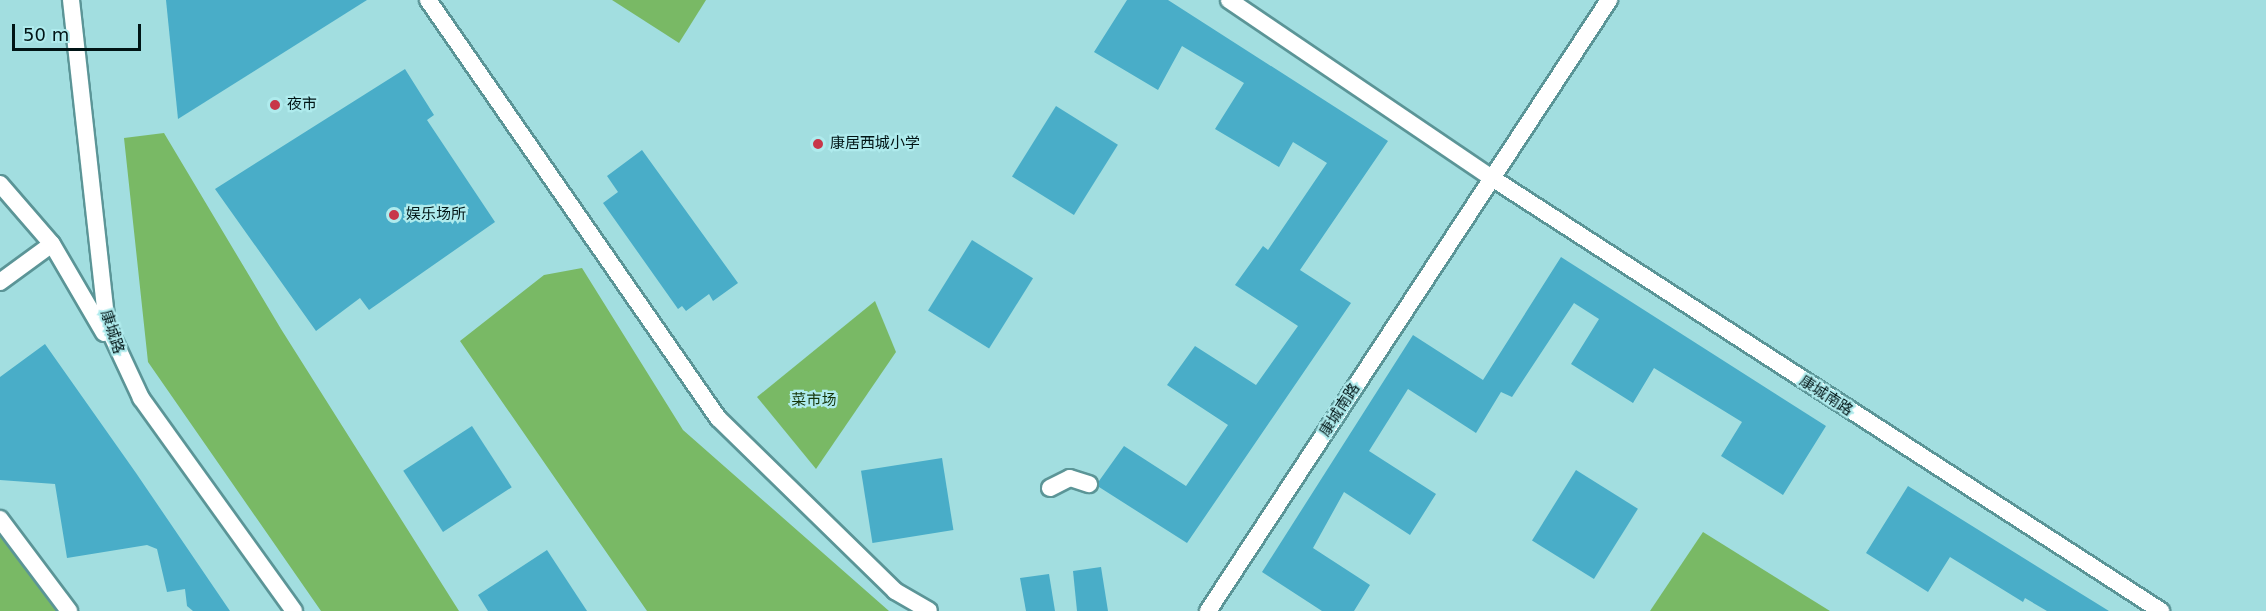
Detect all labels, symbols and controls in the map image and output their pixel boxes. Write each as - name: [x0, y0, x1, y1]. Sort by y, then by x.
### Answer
- scale bar: [15, 12, 144, 50]
- text: 50 m: [23, 24, 69, 45]
- place label: 夜市: [287, 96, 317, 114]
- marker: 夜市: [268, 98, 282, 112]
- place label: 康居西城小学: [830, 135, 920, 153]
- marker: 康居西城小学: [811, 137, 825, 151]
- place label: 娱乐场所: [406, 206, 466, 224]
- marker: 娱乐场所: [387, 208, 401, 222]
- street label: 康城路: [96, 308, 128, 356]
- street label: 康城南路: [1796, 372, 1856, 420]
- street label: 康城南路: [1316, 380, 1364, 440]
- park label: 菜市场: [792, 392, 836, 410]

